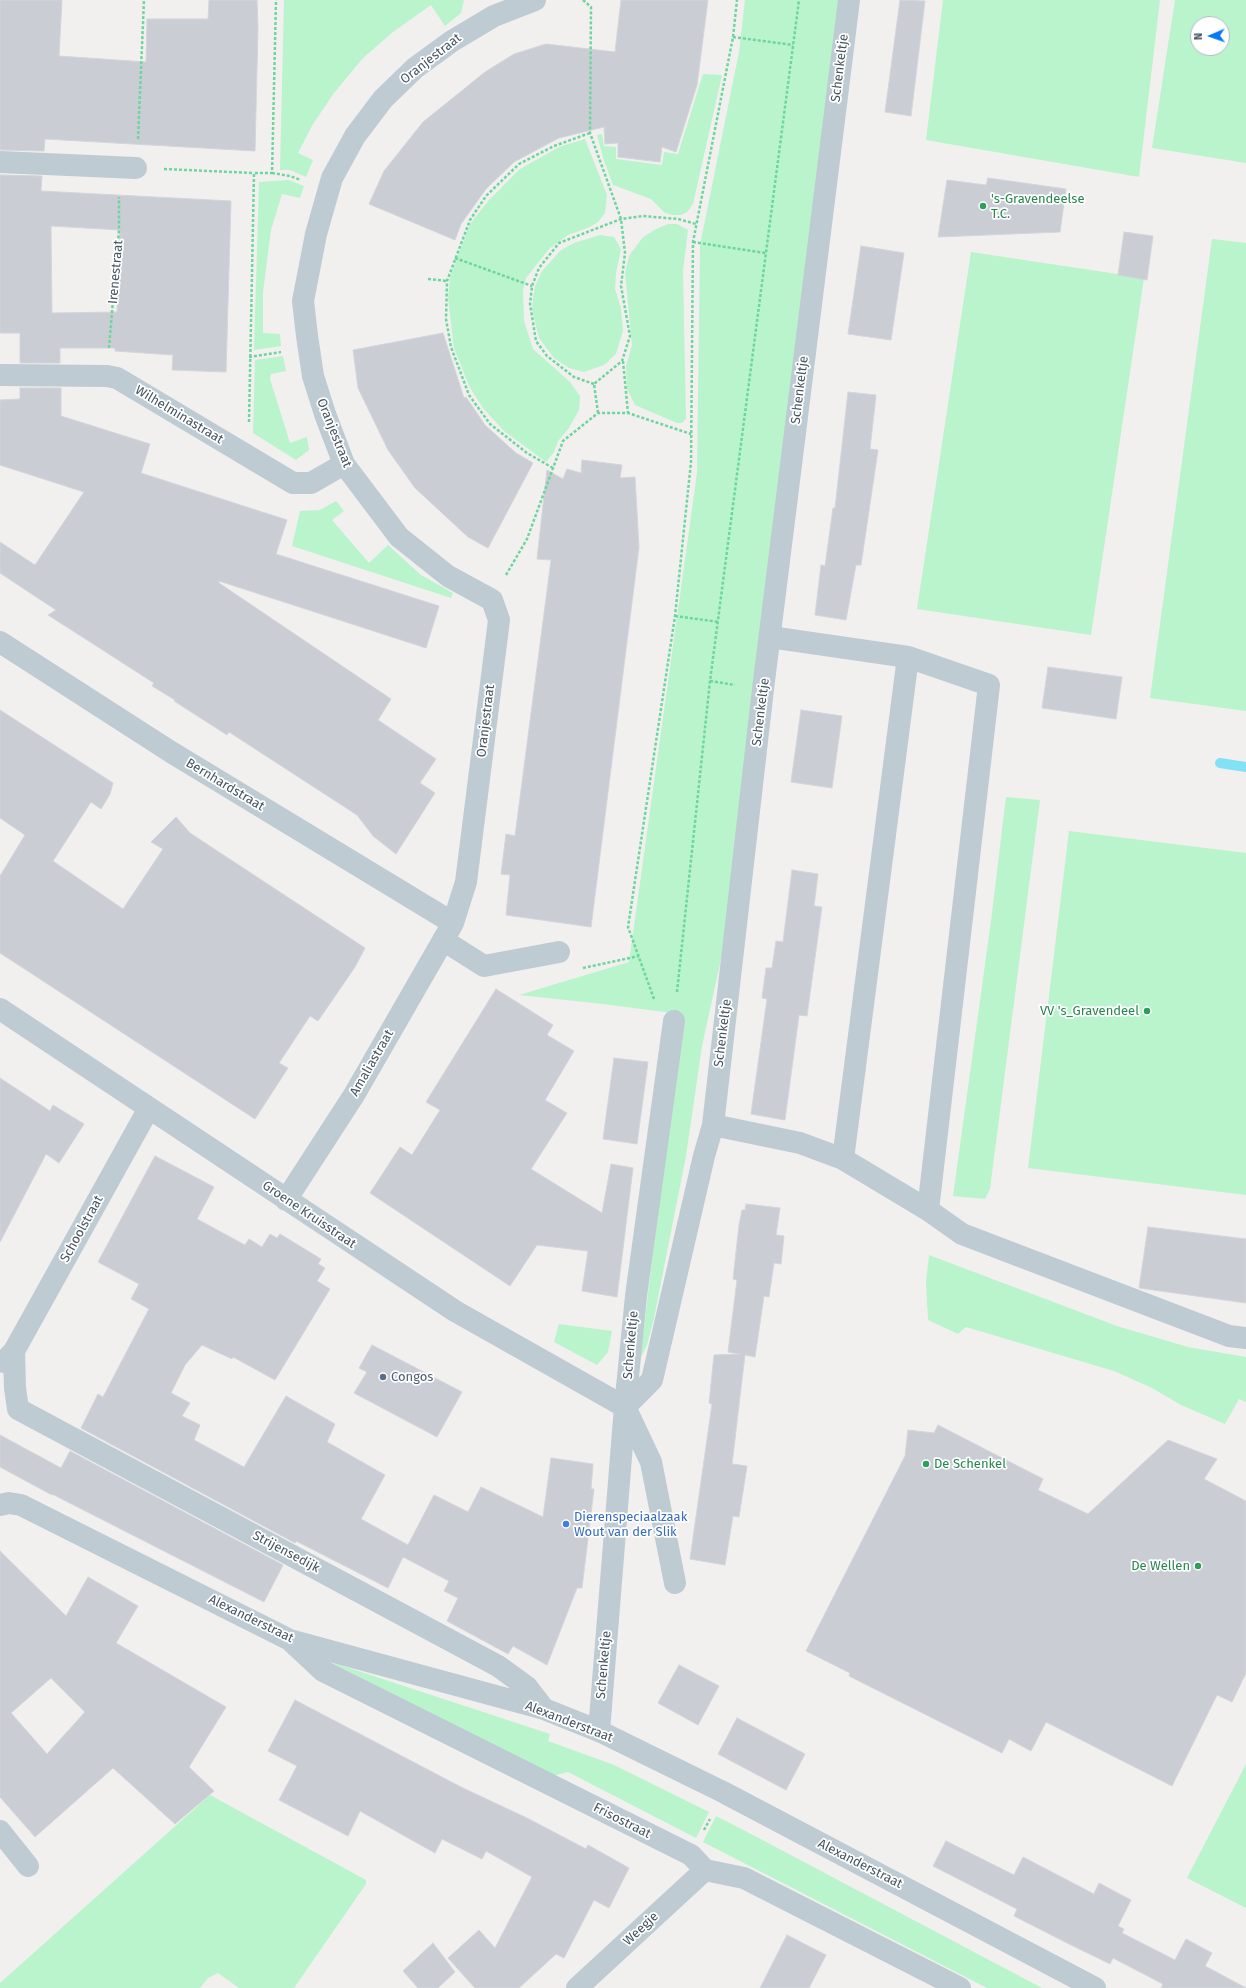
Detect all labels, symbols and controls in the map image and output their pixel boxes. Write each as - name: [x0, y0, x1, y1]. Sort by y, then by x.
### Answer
- north arrow: [1190, 16, 1230, 56]
- street label: Oranjestraat: [397, 30, 465, 88]
- street label: Schenkeltje: [828, 33, 852, 103]
- text: N: [1192, 33, 1205, 40]
- place label: 's-Gravendeelse T.C.: [991, 191, 1084, 222]
- marker: 's-Gravendeelse T.C.: [978, 201, 988, 211]
- street label: Irenestraat: [105, 239, 127, 305]
- street label: Schenkeltje: [788, 355, 812, 425]
- street label: Wilhelminastraat: [132, 383, 226, 447]
- street label: Oranjestraat: [313, 396, 355, 470]
- street label: Schenkeltje: [749, 677, 773, 747]
- street label: Oranjestraat: [474, 684, 498, 758]
- street label: Bernhardstraat: [183, 755, 267, 815]
- street label: Schenkeltje: [711, 998, 735, 1068]
- place label: VV 's_Gravendeel: [1040, 1003, 1139, 1019]
- marker: VV 's_Gravendeel: [1142, 1006, 1152, 1016]
- street label: Amaliastraat: [347, 1027, 397, 1099]
- street label: Groene Kruisstraat: [259, 1178, 359, 1252]
- street label: Schoolstraat: [57, 1193, 107, 1265]
- street label: Schenkeltje: [620, 1310, 642, 1380]
- place label: Congos: [391, 1369, 433, 1385]
- marker: Congos: [378, 1372, 388, 1382]
- place label: De Schenkel: [934, 1456, 1006, 1472]
- marker: De Schenkel: [921, 1459, 931, 1469]
- place label: Dierenspeciaalzaak Wout van der Slik: [574, 1509, 687, 1540]
- marker: Dierenspeciaalzaak Wout van der Slik: [561, 1519, 571, 1529]
- street label: Strijensedijk: [250, 1528, 322, 1576]
- place label: De Wellen: [1131, 1558, 1190, 1574]
- marker: De Wellen: [1193, 1561, 1203, 1571]
- street label: Alexanderstraat: [206, 1592, 296, 1646]
- street label: Schenkeltje: [593, 1630, 615, 1700]
- street label: Alexanderstraat: [523, 1698, 615, 1746]
- street label: Frisostraat: [591, 1800, 653, 1842]
- street label: Alexanderstraat: [815, 1836, 905, 1892]
- street label: Weegje: [620, 1909, 662, 1949]

